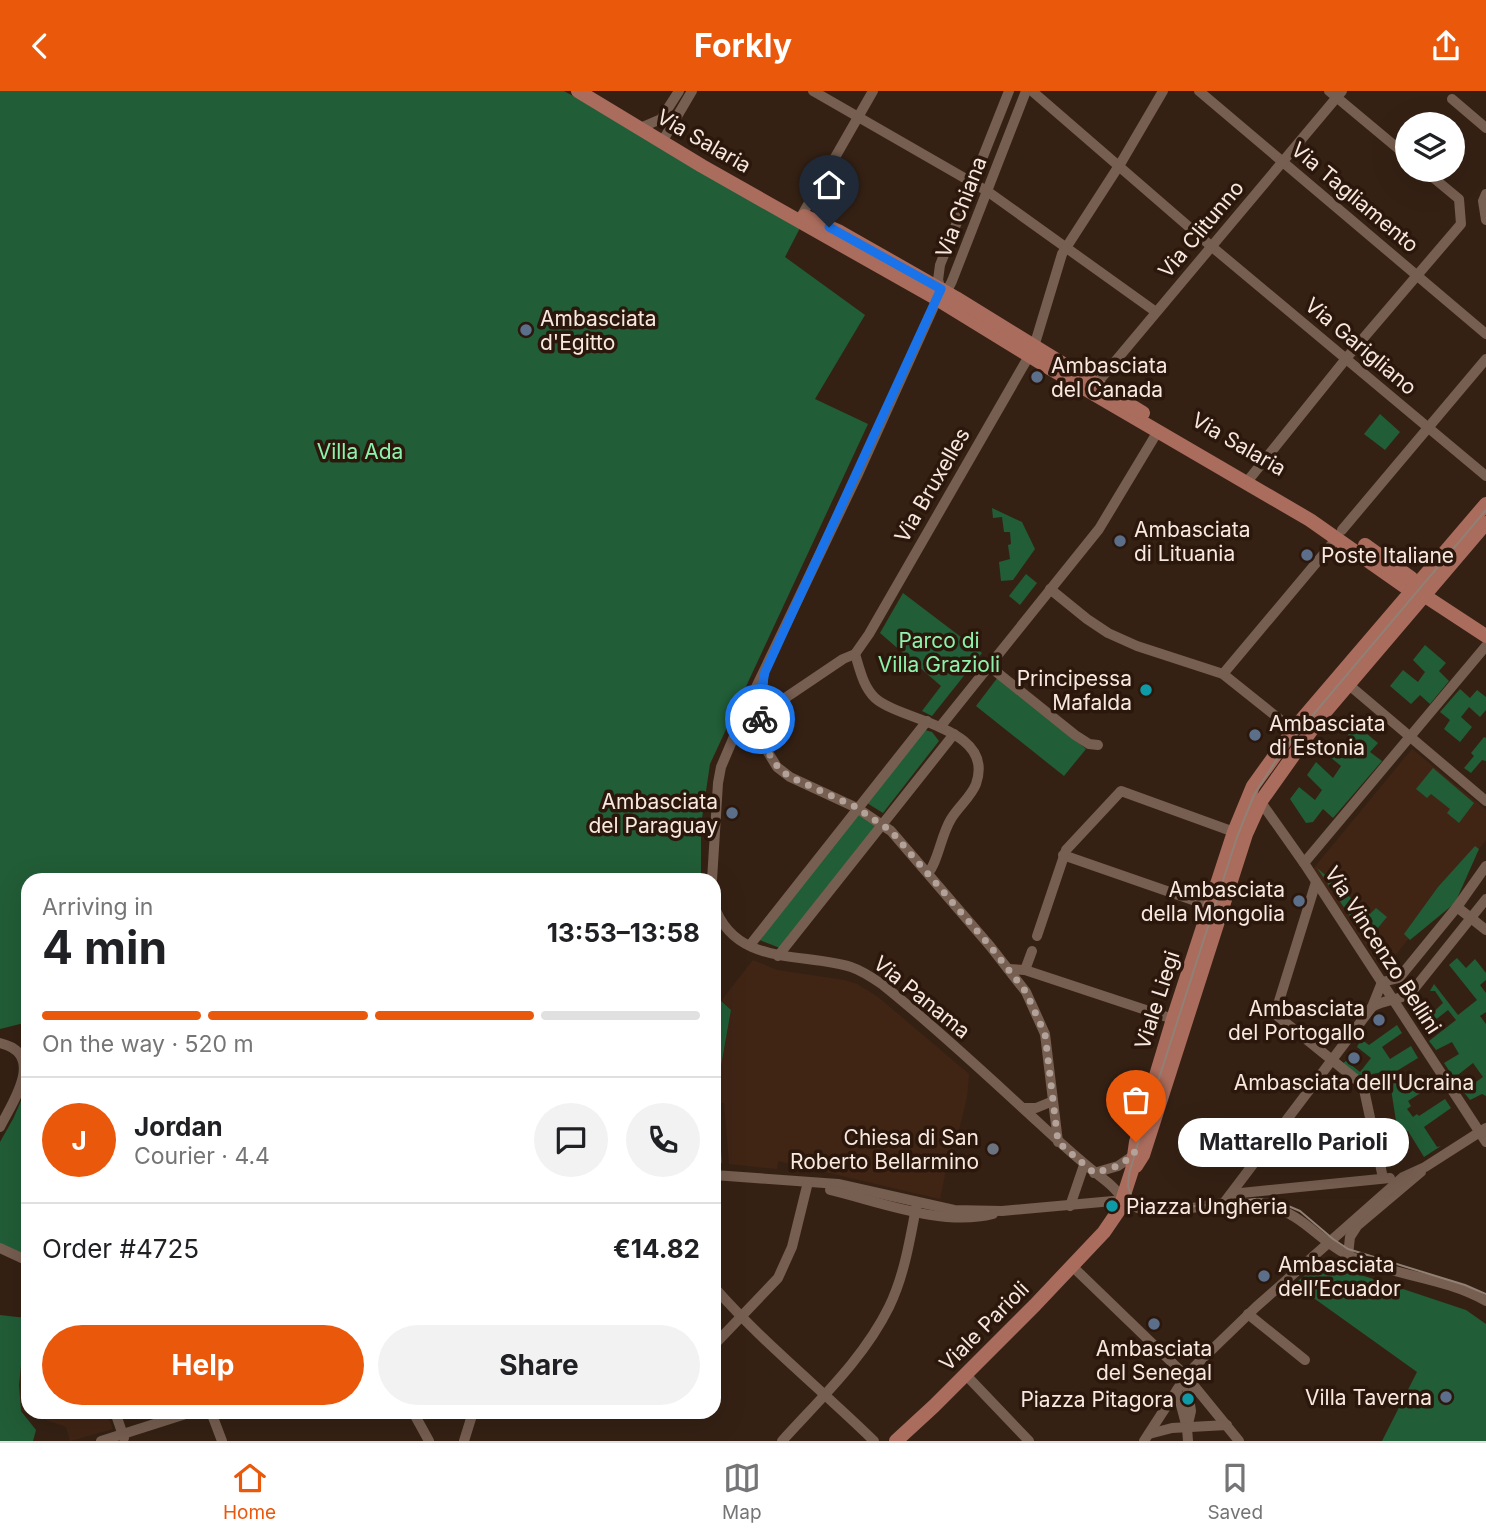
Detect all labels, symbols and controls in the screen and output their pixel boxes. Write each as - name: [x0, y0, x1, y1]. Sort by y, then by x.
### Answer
- text: Forkly: [694, 26, 792, 65]
- icon: back: [21, 27, 59, 65]
- icon: share: [1427, 27, 1465, 65]
- street label: Via Salaria: [652, 104, 756, 178]
- map controls: [1395, 112, 1465, 182]
- button: layers: [1395, 112, 1465, 182]
- street label: Via Tagliamento: [1286, 137, 1424, 257]
- street label: Via Chiana: [930, 153, 992, 261]
- pin: [799, 155, 859, 227]
- icon: home: [810, 166, 848, 204]
- street label: Via Clitunno: [1153, 175, 1249, 283]
- street label: Via Garigliano: [1300, 292, 1422, 400]
- place label: Ambasciata d'Egitto: [540, 306, 656, 355]
- marker: Ambasciata d'Egitto: [518, 322, 534, 338]
- place label: Ambasciata del Canada: [1051, 353, 1167, 402]
- marker: Ambasciata del Canada: [1029, 369, 1045, 385]
- street label: Via Salaria: [1187, 407, 1291, 481]
- street label: Via Bruxelles: [889, 423, 975, 547]
- park label: Villa Ada: [317, 439, 403, 464]
- place label: Ambasciata di Lituania: [1134, 517, 1250, 566]
- marker: Ambasciata di Lituania: [1112, 533, 1128, 549]
- place label: Poste Italiane: [1321, 543, 1454, 568]
- marker: Poste Italiane: [1299, 547, 1315, 563]
- park label: Parco di Villa Grazioli: [878, 628, 1000, 677]
- place label: Principessa Mafalda: [1017, 666, 1132, 715]
- marker: Principessa Mafalda: [1138, 682, 1154, 698]
- courier: [725, 684, 795, 754]
- icon: bike: [741, 700, 779, 738]
- place label: Ambasciata di Estonia: [1269, 711, 1385, 760]
- marker: Ambasciata di Estonia: [1247, 727, 1263, 743]
- place label: Ambasciata del Paraguay: [588, 789, 718, 838]
- marker: Ambasciata del Paraguay: [724, 805, 740, 821]
- street label: Via Vincenzo Bellini: [1320, 862, 1446, 1038]
- place label: Ambasciata della Mongolia: [1141, 877, 1285, 926]
- text: Arriving in: [42, 893, 153, 921]
- marker: Ambasciata della Mongolia: [1291, 893, 1307, 909]
- text: 13:53–13:58: [547, 917, 700, 948]
- text: 4 min: [42, 919, 167, 975]
- street label: Viale Liegi: [1129, 948, 1185, 1052]
- street label: Via Panama: [869, 951, 975, 1043]
- place label: Ambasciata del Portogallo: [1228, 996, 1365, 1045]
- marker: Ambasciata del Portogallo: [1371, 1012, 1387, 1028]
- text: On the way · 520 m: [42, 1030, 254, 1058]
- marker: Ambasciata dell'Ucraina: [1346, 1050, 1362, 1066]
- pin: [1106, 1070, 1166, 1142]
- place label: Ambasciata dell'Ucraina: [1234, 1070, 1474, 1095]
- icon: bag: [1117, 1081, 1155, 1119]
- button: chat: [534, 1103, 608, 1177]
- button: phone: [626, 1103, 700, 1177]
- text: Jordan: [134, 1111, 223, 1142]
- callout: Mattarello Parioli: [1178, 1117, 1409, 1167]
- text: J: [71, 1125, 87, 1156]
- place label: Chiesa di San Roberto Bellarmino: [790, 1125, 979, 1174]
- text: Mattarello Parioli: [1199, 1128, 1388, 1156]
- marker: Chiesa di San Roberto Bellarmino: [985, 1141, 1001, 1157]
- text: Courier · 4.4: [134, 1142, 270, 1170]
- place label: Piazza Ungheria: [1126, 1194, 1288, 1219]
- marker: Piazza Ungheria: [1104, 1198, 1120, 1214]
- text: Order #4725: [42, 1233, 199, 1264]
- text: €14.82: [613, 1233, 700, 1264]
- place label: Ambasciata dell’Ecuador: [1278, 1252, 1401, 1301]
- marker: Ambasciata dell’Ecuador: [1256, 1268, 1272, 1284]
- street label: Viale Parioli: [934, 1276, 1034, 1376]
- marker: Ambasciata del Senegal: [1146, 1316, 1162, 1332]
- button: Help: [42, 1325, 364, 1405]
- button: Share: [378, 1325, 700, 1405]
- place label: Ambasciata del Senegal: [1096, 1336, 1212, 1385]
- place label: Villa Taverna: [1305, 1385, 1432, 1410]
- place label: Piazza Pitagora: [1020, 1387, 1174, 1412]
- marker: Villa Taverna: [1438, 1389, 1454, 1405]
- marker: Piazza Pitagora: [1180, 1391, 1196, 1407]
- tab: Home: [223, 1459, 276, 1524]
- tab: Map: [722, 1459, 762, 1524]
- tab: Saved: [1207, 1459, 1263, 1524]

